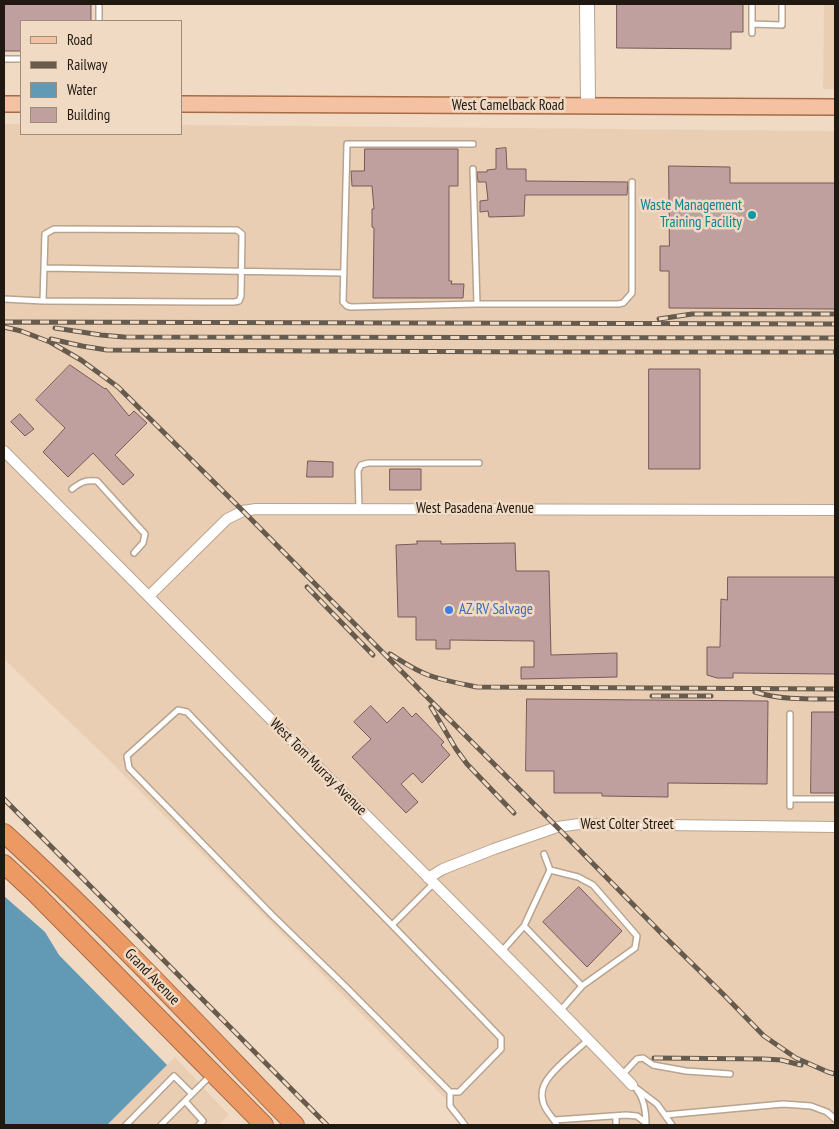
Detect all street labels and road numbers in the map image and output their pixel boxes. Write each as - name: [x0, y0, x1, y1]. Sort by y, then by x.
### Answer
- street label: West Camelback Road: [452, 97, 564, 115]
- street label: West Pasadena Avenue: [416, 500, 534, 518]
- street label: West Tom Murray Avenue: [266, 715, 370, 819]
- street label: West Colter Street: [580, 816, 674, 834]
- street label: Grand Avenue: [121, 945, 183, 1009]

